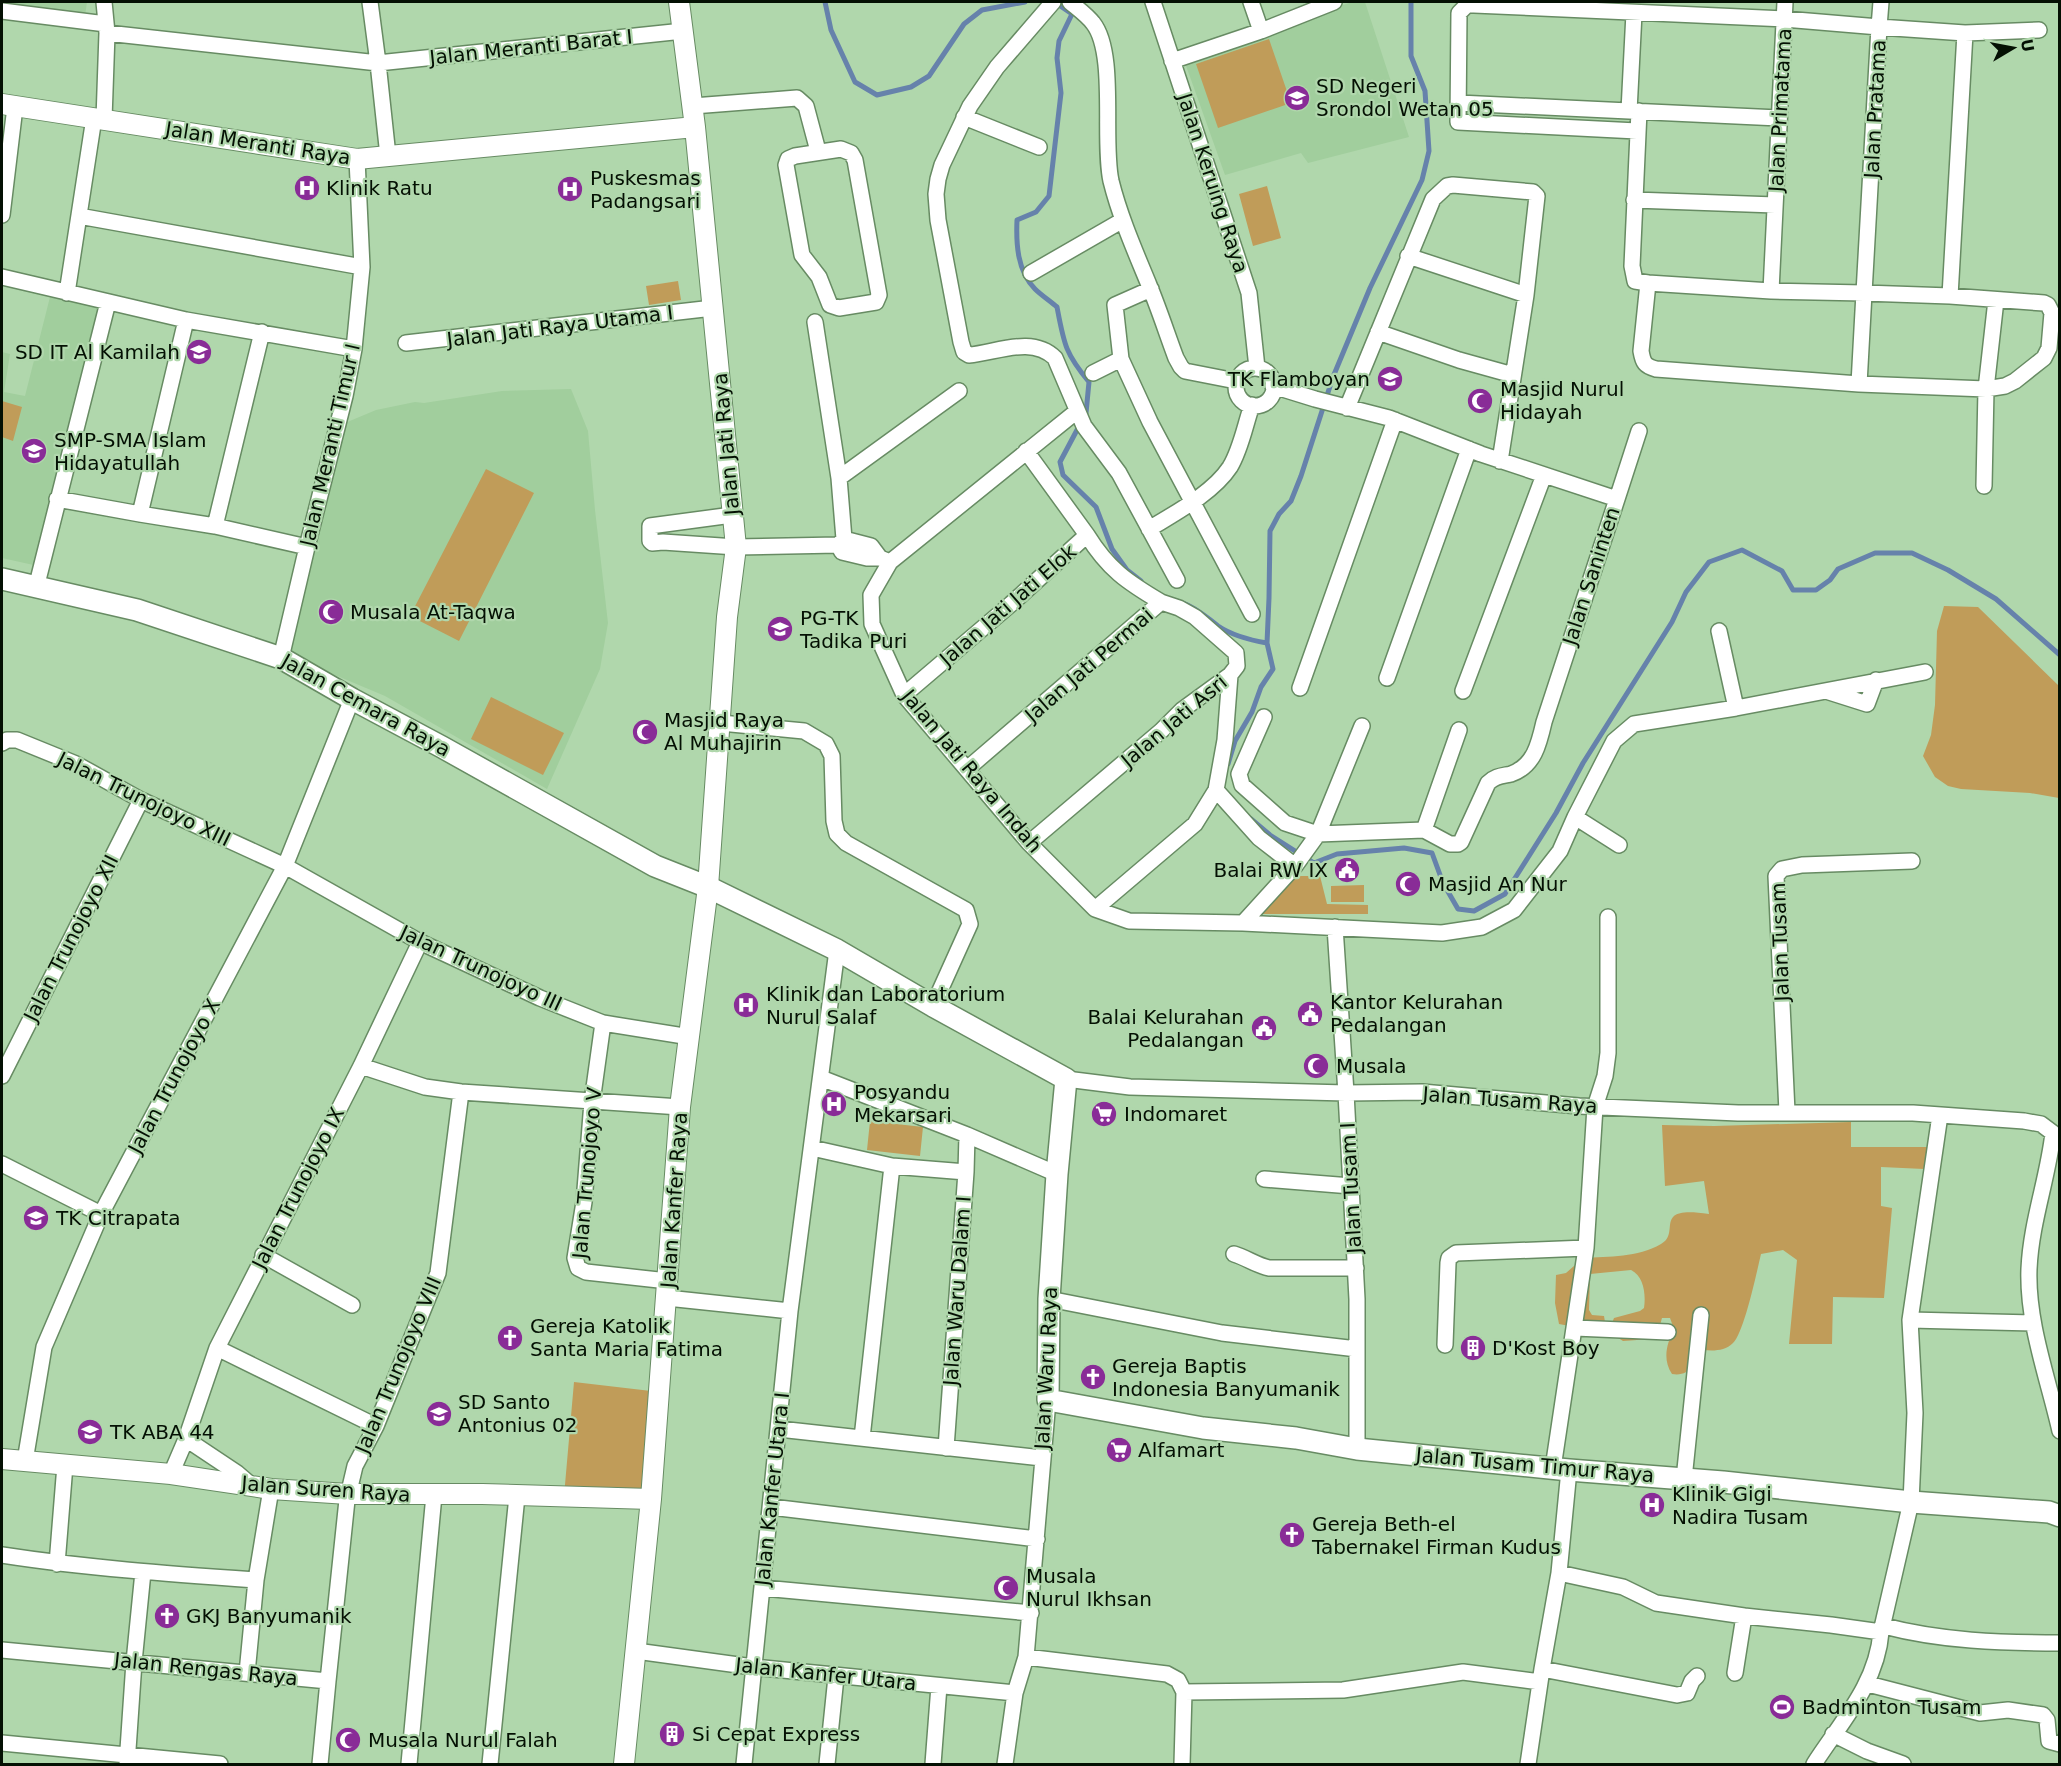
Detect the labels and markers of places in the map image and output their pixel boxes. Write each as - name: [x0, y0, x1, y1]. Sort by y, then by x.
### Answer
- place label: SD Negeri Srondol Wetan 05: [1316, 74, 1494, 121]
- school or university icon: SD Negeri Srondol Wetan 05: [1282, 83, 1312, 113]
- place label: Puskesmas Padangsari: [590, 166, 701, 213]
- hospital icon: Klinik Ratu: [292, 173, 322, 203]
- hospital icon: Puskesmas Padangsari: [555, 174, 585, 204]
- place label: Klinik Ratu: [326, 176, 433, 200]
- school or university icon: SD IT Al Kamilah: [184, 337, 214, 367]
- place label: SD IT Al Kamilah: [15, 340, 180, 364]
- school or university icon: TK Flamboyan: [1375, 364, 1405, 394]
- place label: TK Flamboyan: [1227, 367, 1370, 391]
- place label: Masjid Nurul Hidayah: [1500, 377, 1624, 424]
- mosque icon: Masjid Nurul Hidayah: [1465, 386, 1495, 416]
- place label: SMP-SMA Islam Hidayatullah: [54, 428, 206, 475]
- school or university icon: SMP-SMA Islam Hidayatullah: [19, 436, 49, 466]
- mosque icon: Musala At-Taqwa: [316, 597, 346, 627]
- place label: Musala At-Taqwa: [350, 600, 516, 624]
- place label: PG-TK Tadika Puri: [799, 606, 907, 653]
- school or university icon: PG-TK Tadika Puri: [765, 614, 795, 644]
- place label: Masjid Raya Al Muhajirin: [664, 708, 784, 755]
- mosque icon: Masjid Raya Al Muhajirin: [630, 717, 660, 747]
- public building icon: Balai RW IX: [1332, 855, 1362, 885]
- place label: Balai RW IX: [1213, 858, 1328, 882]
- mosque icon: Masjid An Nur: [1393, 869, 1423, 899]
- place label: Masjid An Nur: [1428, 872, 1567, 896]
- place label: Klinik dan Laboratorium Nurul Salaf: [766, 982, 1005, 1029]
- hospital icon: Klinik dan Laboratorium Nurul Salaf: [731, 990, 761, 1020]
- place label: Kantor Kelurahan Pedalangan: [1330, 990, 1503, 1037]
- public building icon: Kantor Kelurahan Pedalangan: [1295, 999, 1325, 1029]
- place label: Balai Kelurahan Pedalangan: [1088, 1005, 1244, 1052]
- public building icon: Balai Kelurahan Pedalangan: [1249, 1013, 1279, 1043]
- mosque icon: Musala: [1301, 1051, 1331, 1081]
- place label: Musala: [1336, 1054, 1406, 1078]
- place label: Posyandu Mekarsari: [854, 1080, 952, 1127]
- hospital icon: Posyandu Mekarsari: [819, 1089, 849, 1119]
- supermarket icon: Indomaret: [1089, 1099, 1119, 1129]
- place label: Indomaret: [1124, 1102, 1227, 1126]
- school or university icon: TK Citrapata: [21, 1203, 51, 1233]
- place label: TK Citrapata: [55, 1206, 181, 1230]
- place label: Gereja Katolik Santa Maria Fatima: [530, 1314, 723, 1361]
- church icon: Gereja Katolik Santa Maria Fatima: [495, 1323, 525, 1353]
- building icon: D'Kost Boy: [1458, 1333, 1488, 1363]
- place label: D'Kost Boy: [1492, 1336, 1600, 1360]
- place label: Gereja Baptis Indonesia Banyumanik: [1112, 1354, 1340, 1401]
- church icon: Gereja Baptis Indonesia Banyumanik: [1078, 1362, 1108, 1392]
- place label: SD Santo Antonius 02: [458, 1390, 578, 1437]
- school or university icon: SD Santo Antonius 02: [424, 1399, 454, 1429]
- school or university icon: TK ABA 44: [75, 1417, 105, 1447]
- place label: TK ABA 44: [109, 1420, 215, 1444]
- supermarket icon: Alfamart: [1104, 1435, 1134, 1465]
- place label: Alfamart: [1138, 1438, 1224, 1462]
- place label: Klinik Gigi Nadira Tusam: [1672, 1482, 1808, 1529]
- hospital icon: Klinik Gigi Nadira Tusam: [1637, 1490, 1667, 1520]
- place label: Gereja Beth-el Tabernakel Firman Kudus: [1311, 1512, 1561, 1559]
- church icon: Gereja Beth-el Tabernakel Firman Kudus: [1277, 1520, 1307, 1550]
- place label: Musala Nurul Ikhsan: [1026, 1564, 1152, 1611]
- mosque icon: Musala Nurul Ikhsan: [991, 1573, 1021, 1603]
- church icon: GKJ Banyumanik: [152, 1601, 182, 1631]
- place label: GKJ Banyumanik: [186, 1604, 352, 1628]
- sports icon: Badminton Tusam: [1767, 1692, 1797, 1722]
- place label: Badminton Tusam: [1802, 1695, 1982, 1719]
- building icon: Si Cepat Express: [657, 1719, 687, 1749]
- place label: Si Cepat Express: [692, 1722, 860, 1746]
- mosque icon: Musala Nurul Falah: [333, 1725, 363, 1755]
- place label: Musala Nurul Falah: [368, 1728, 558, 1752]

